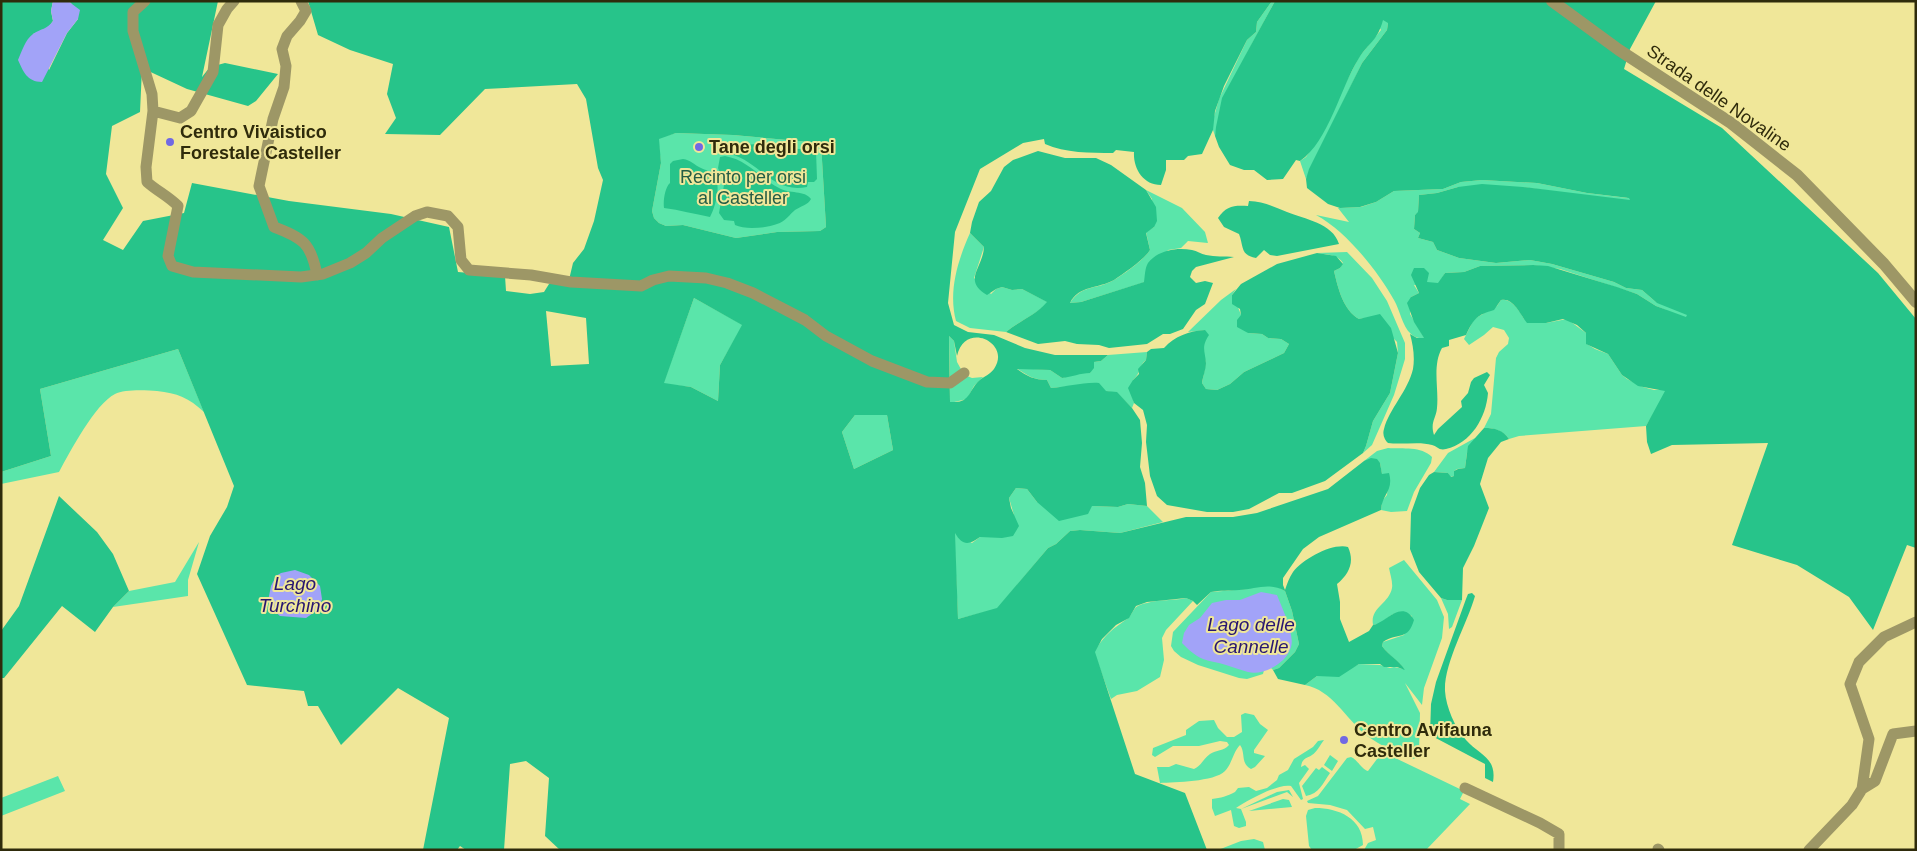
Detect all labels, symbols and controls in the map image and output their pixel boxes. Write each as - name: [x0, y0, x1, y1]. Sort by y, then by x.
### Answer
- street label: Strada delle Novaline: [1643, 41, 1795, 155]
- place label: Centro Vivaistico Forestale Casteller: [180, 122, 341, 163]
- marker: Centro Vivaistico Forestale Casteller: [164, 136, 176, 148]
- place label: Tane degli orsi: [709, 137, 835, 157]
- marker: Tane degli orsi: [693, 141, 705, 153]
- park label: Recinto per orsi al Casteller: [680, 167, 806, 208]
- water label: Lago Turchino: [259, 573, 331, 616]
- water label: Lago delle Cannelle: [1207, 614, 1295, 657]
- place label: Centro Avifauna Casteller: [1354, 720, 1493, 761]
- marker: Centro Avifauna Casteller: [1338, 734, 1350, 746]

